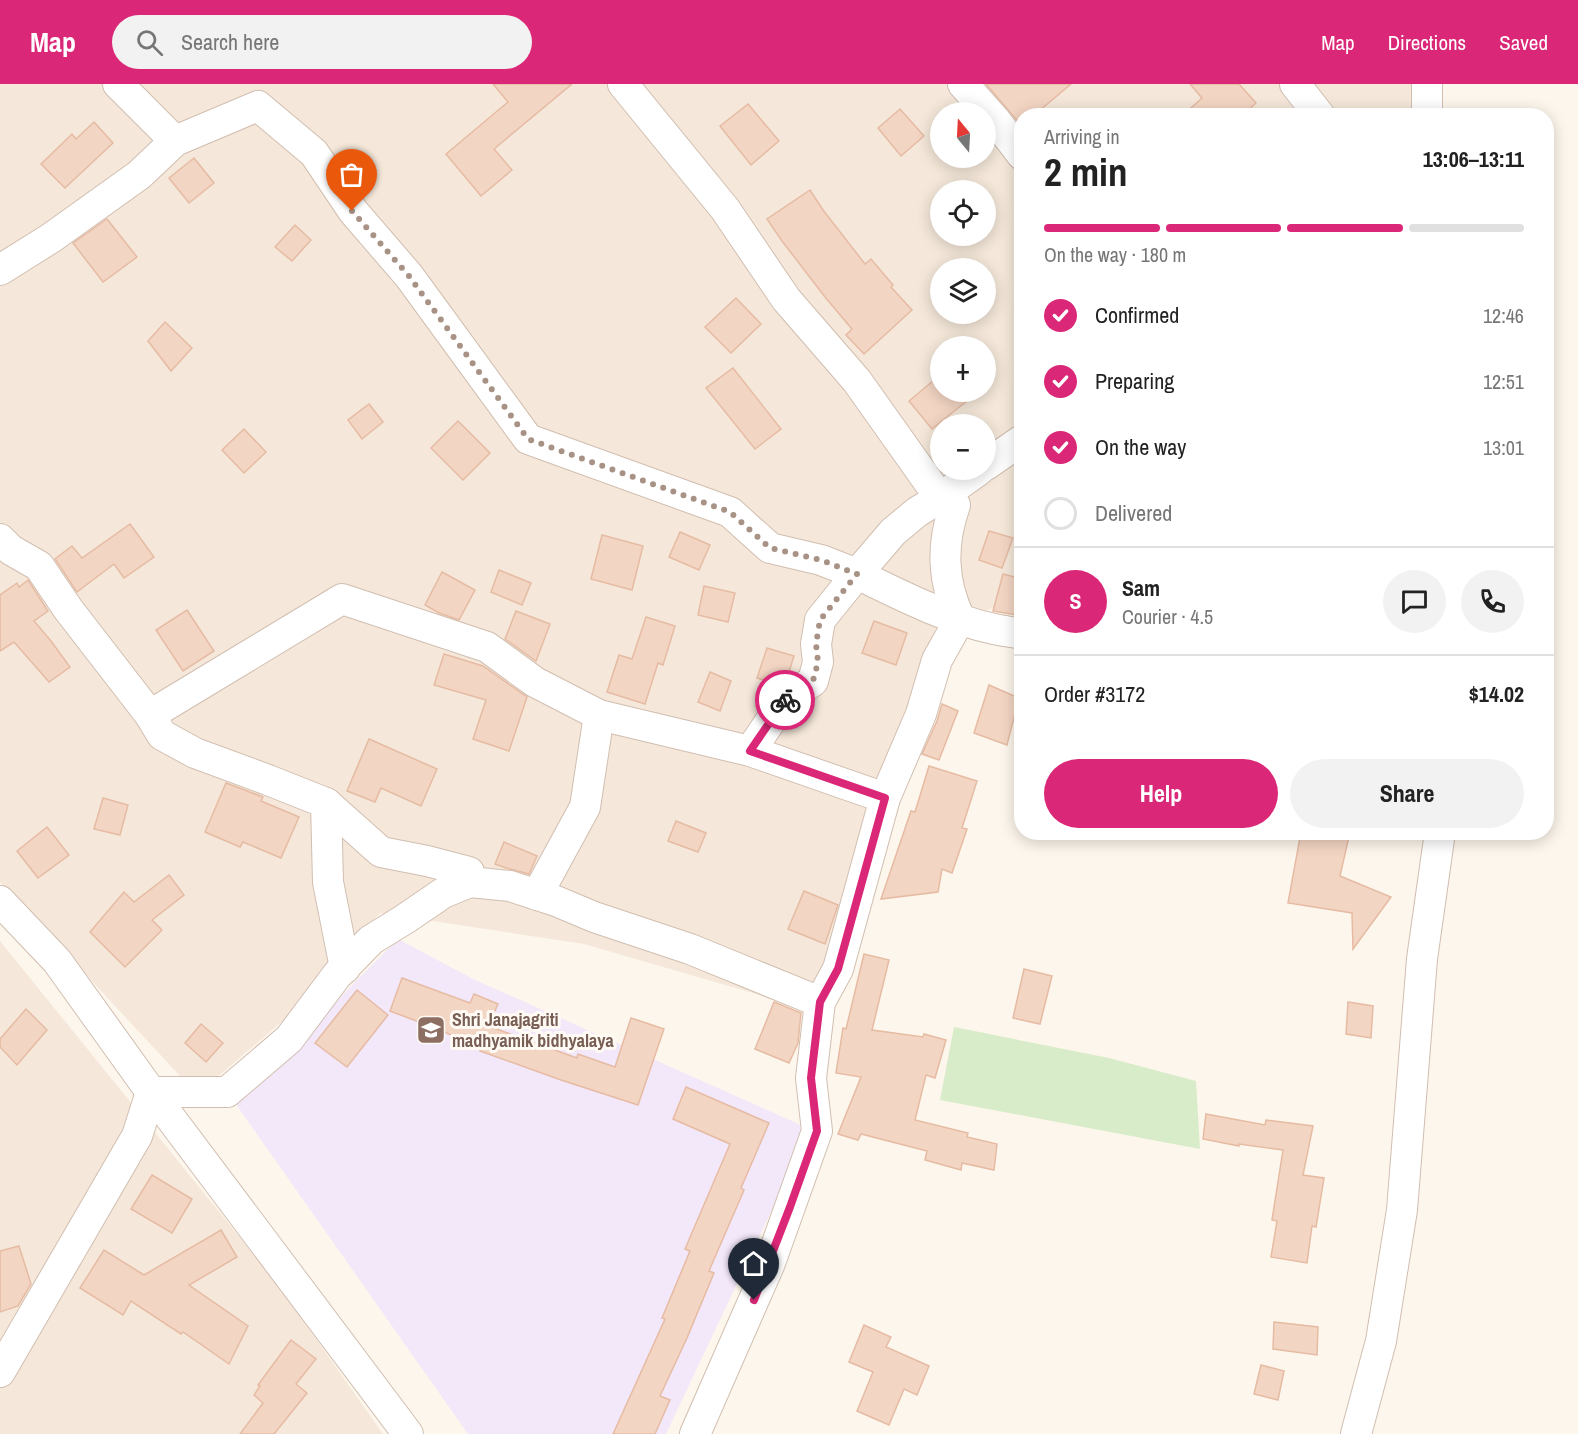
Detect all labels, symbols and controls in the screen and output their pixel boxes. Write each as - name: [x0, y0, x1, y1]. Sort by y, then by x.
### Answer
- search box: [112, 15, 532, 69]
- text: Map: [30, 23, 76, 61]
- icon: search: [133, 26, 166, 59]
- text: Search here: [181, 27, 279, 57]
- text: Map: [1321, 28, 1355, 57]
- text: Directions: [1388, 28, 1466, 57]
- text: Saved: [1499, 28, 1548, 57]
- north arrow: [930, 102, 996, 168]
- map controls: [930, 102, 996, 480]
- text: Arriving in: [1044, 123, 1120, 150]
- text: 13:06–13:11: [1423, 144, 1524, 174]
- text: 2 min: [1044, 146, 1128, 198]
- pin: [326, 149, 377, 211]
- icon: bag: [335, 158, 368, 191]
- button: locate: [930, 180, 996, 246]
- text: On the way · 180 m: [1044, 241, 1186, 268]
- button: layers: [930, 258, 996, 324]
- icon: check: [1044, 299, 1077, 332]
- text: Confirmed: [1095, 300, 1179, 330]
- text: 12:46: [1483, 302, 1524, 329]
- button: +: [930, 336, 996, 402]
- icon: check: [1044, 365, 1077, 398]
- text: Preparing: [1095, 366, 1174, 396]
- text: 12:51: [1483, 368, 1524, 395]
- button: −: [930, 414, 996, 480]
- icon: check: [1044, 431, 1077, 464]
- text: On the way: [1095, 432, 1186, 462]
- text: 13:01: [1483, 434, 1524, 461]
- text: Delivered: [1095, 498, 1172, 528]
- button: chat: [1383, 570, 1446, 633]
- button: phone: [1461, 570, 1524, 633]
- text: Sam: [1122, 573, 1160, 603]
- text: S: [1069, 586, 1082, 616]
- text: Courier · 4.5: [1122, 603, 1213, 630]
- courier: [755, 670, 815, 730]
- text: Order #3172: [1044, 679, 1145, 709]
- text: $14.02: [1469, 679, 1524, 709]
- icon: bike: [769, 684, 802, 717]
- button: Help: [1044, 759, 1278, 828]
- button: Share: [1290, 759, 1524, 828]
- place label: Shri Janajagriti madhyamik bidhyalaya: [452, 1007, 614, 1053]
- school or university icon: Shri Janajagriti madhyamik bidhyalaya: [415, 1014, 447, 1046]
- pin: [728, 1238, 779, 1300]
- icon: home: [737, 1247, 770, 1280]

